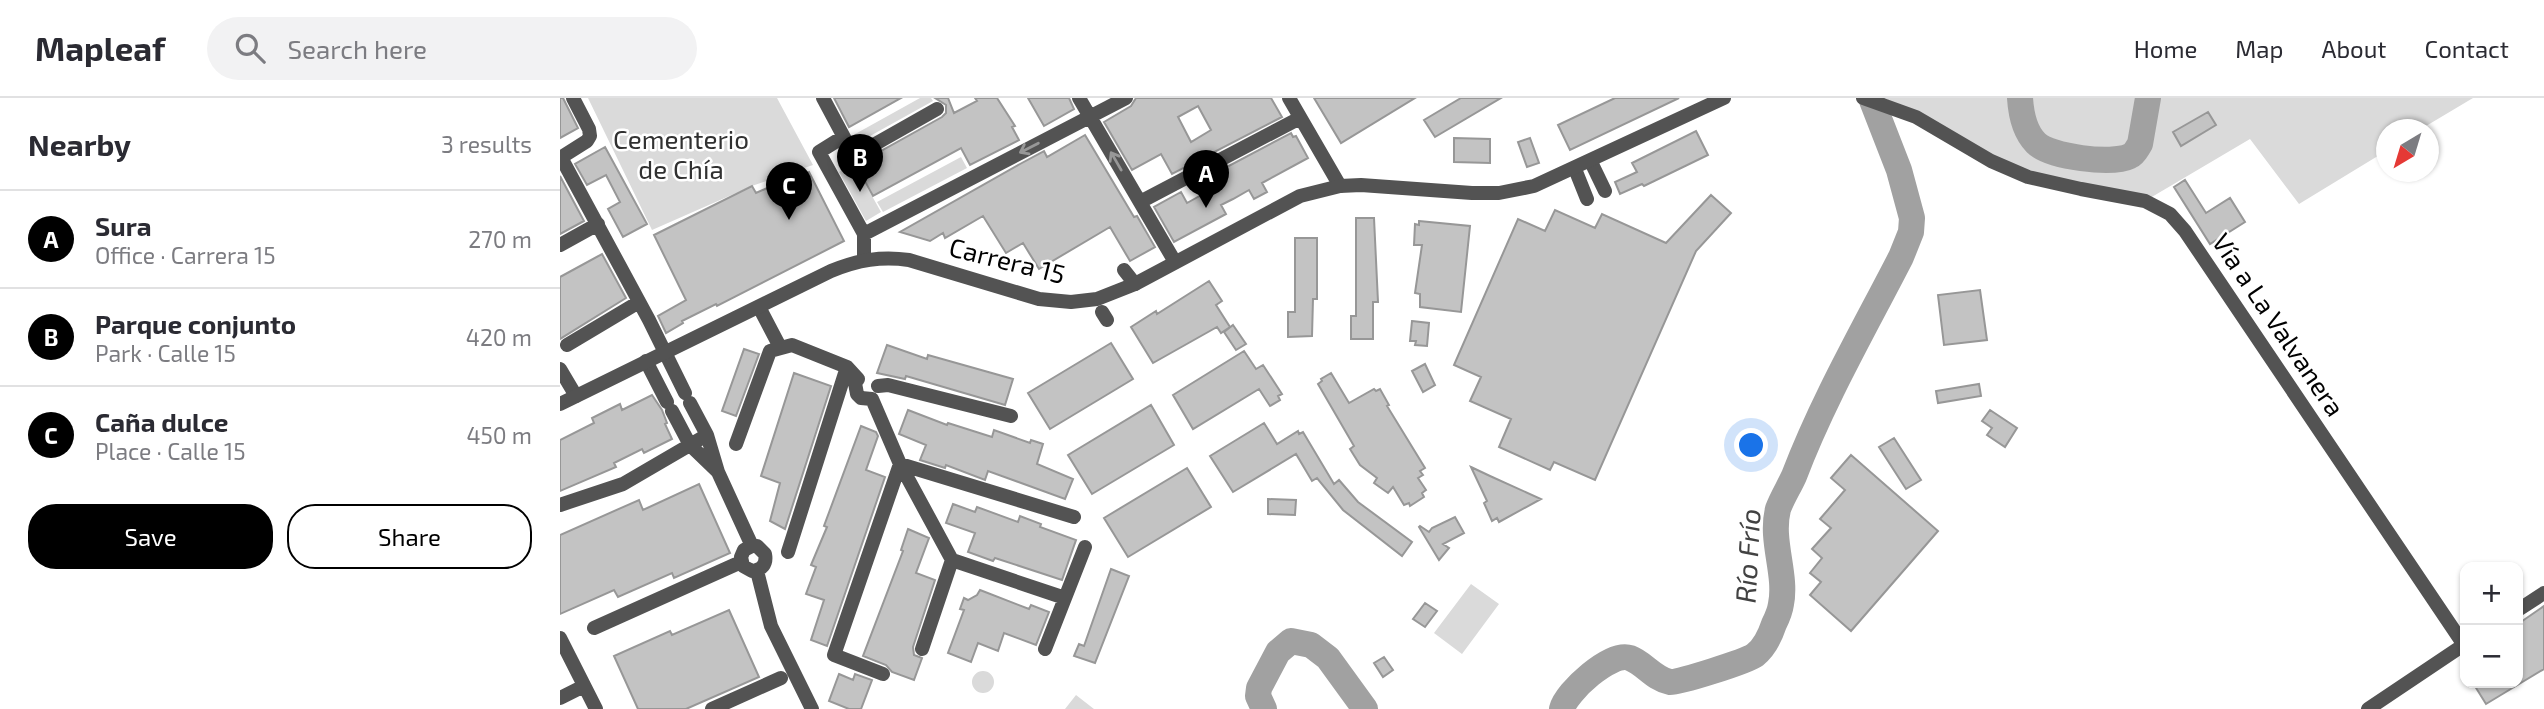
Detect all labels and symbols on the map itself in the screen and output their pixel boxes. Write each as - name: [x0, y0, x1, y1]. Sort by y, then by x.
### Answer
- north arrow: [2376, 119, 2439, 182]
- park label: Cementerio de Chía: [613, 123, 749, 184]
- pin: B: [837, 134, 883, 192]
- one-way arrow: [1020, 141, 1040, 155]
- pin: A: [1183, 150, 1229, 208]
- one-way arrow: [1109, 151, 1123, 171]
- pin: C: [766, 162, 812, 220]
- street label: Vía a La Valvanera: [2207, 227, 2352, 421]
- street label: Carrera 15: [946, 230, 1069, 289]
- your location: [1734, 428, 1768, 462]
- water label: Río Frío: [1728, 508, 1766, 604]

